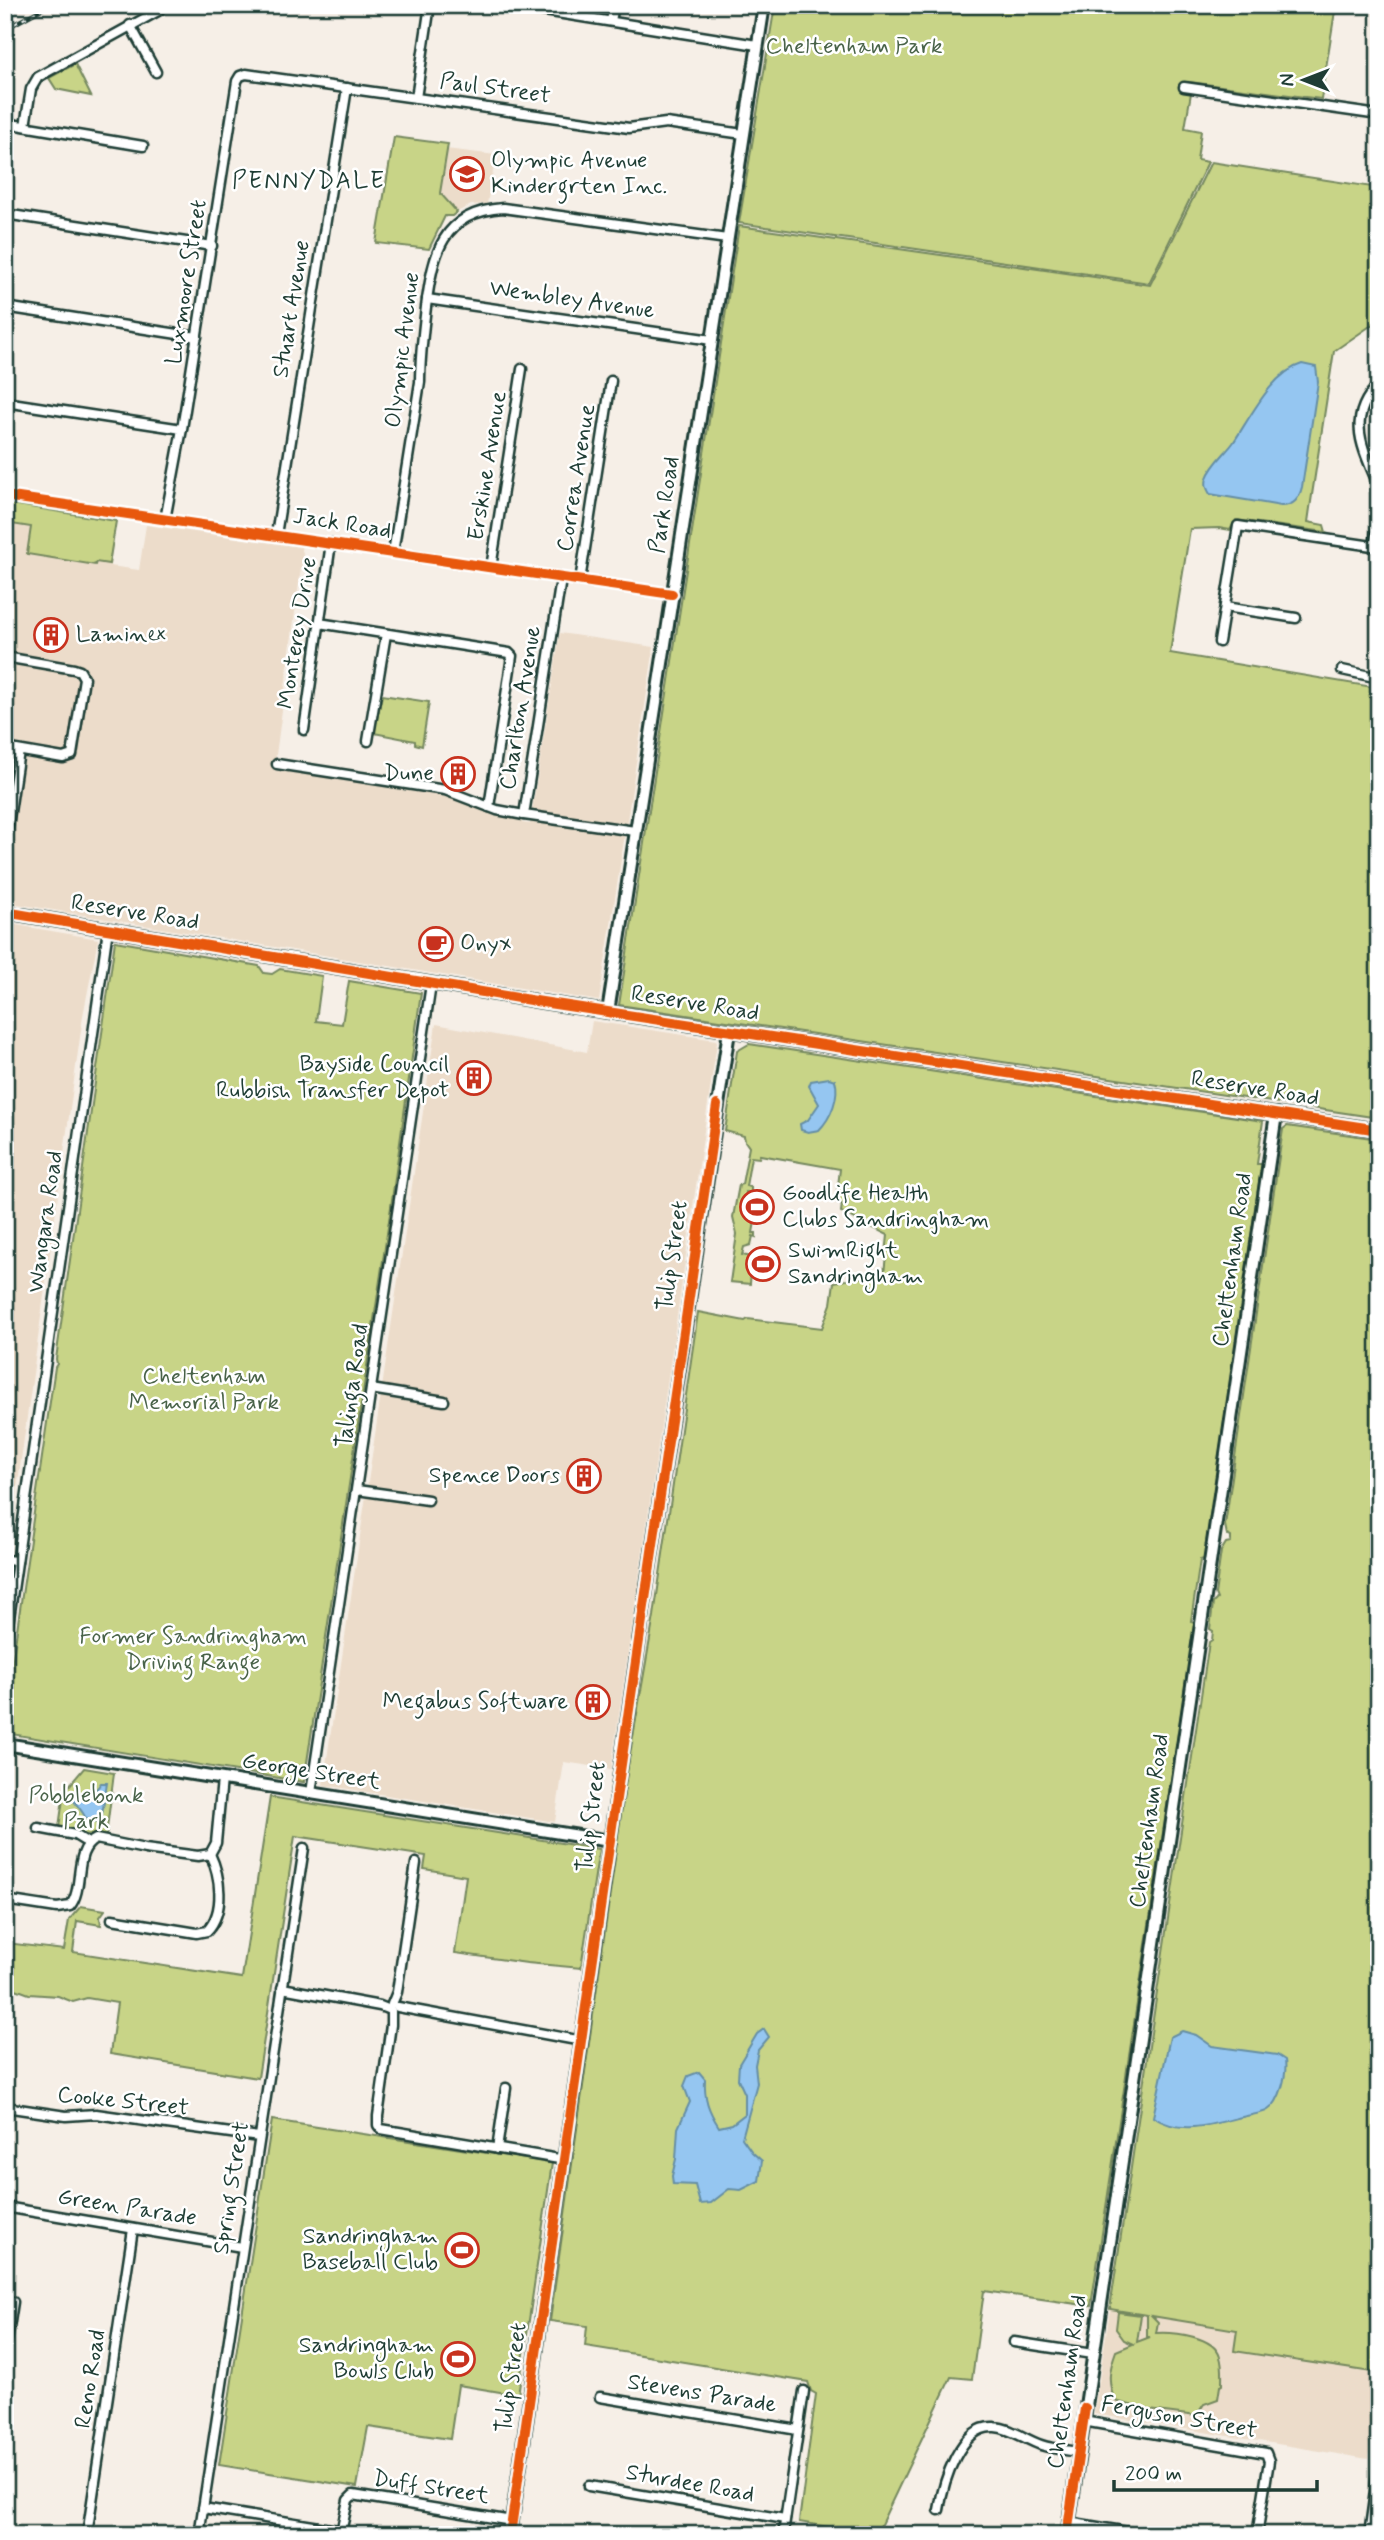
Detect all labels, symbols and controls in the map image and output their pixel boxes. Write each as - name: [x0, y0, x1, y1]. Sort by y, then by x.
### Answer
- park label: Cheltenham Park: [765, 32, 943, 62]
- north arrow: [1268, 46, 1338, 116]
- street label: Paul Street: [438, 66, 553, 112]
- text: N: [1276, 74, 1301, 86]
- place label: Olympic Avenue Kindergrten Inc.: [491, 146, 667, 204]
- school or university icon: Olympic Avenue Kindergrten Inc.: [448, 155, 486, 193]
- district label: PENNYDALE: [232, 166, 386, 197]
- street label: Luxmoore Street: [159, 197, 215, 367]
- street label: Stuart Avenue: [266, 238, 318, 380]
- street label: Olympic Avenue: [379, 271, 427, 429]
- street label: Wembley Avenue: [487, 274, 657, 326]
- street label: Erskine Avenue: [461, 389, 515, 543]
- street label: Correa Avenue: [551, 402, 603, 554]
- street label: Park Road: [643, 454, 687, 556]
- street label: Jack Road: [291, 501, 393, 547]
- street label: Monterey Drive: [271, 555, 325, 711]
- building icon: Laminex: [32, 616, 70, 654]
- place label: Laminex: [76, 620, 166, 650]
- street label: Charlton Avenue: [493, 624, 549, 792]
- building icon: Dune: [439, 755, 477, 793]
- place label: Dune: [384, 759, 434, 789]
- street label: Reserve Road: [69, 888, 201, 938]
- cafe icon: Onyx: [417, 925, 455, 963]
- place label: Onyx: [460, 929, 512, 959]
- street label: Reserve Road: [629, 979, 761, 1029]
- place label: Bayside Council Rubbish Transfer Depot: [216, 1050, 449, 1106]
- building icon: Bayside Council Rubbish Transfer Depot: [455, 1059, 493, 1097]
- street label: Reserve Road: [1189, 1064, 1321, 1114]
- street label: Wangara Road: [21, 1149, 73, 1295]
- street label: Cheltenham Road: [1206, 1171, 1260, 1349]
- place label: Goodlife Health Clubs Sandringham: [782, 1179, 989, 1235]
- sports icon: Goodlife Health Clubs Sandringham: [738, 1188, 776, 1226]
- street label: Tulip Street: [650, 1199, 696, 1313]
- place label: SwimRight Sandringham: [788, 1236, 923, 1294]
- sports icon: SwimRight Sandringham: [744, 1245, 782, 1283]
- street label: Talinga Road: [329, 1322, 379, 1450]
- park label: Cheltenham Memorial Park: [129, 1362, 279, 1418]
- building icon: Spence Doors: [565, 1457, 603, 1495]
- place label: Spence Doors: [429, 1461, 560, 1491]
- park label: Former Sandringham Driving Range: [79, 1622, 307, 1680]
- building icon: Megabus Software: [574, 1683, 612, 1721]
- place label: Megabus Software: [382, 1687, 568, 1719]
- street label: Cheltenham Road: [1123, 1732, 1177, 1910]
- street label: George Street: [239, 1746, 383, 1800]
- street label: Tulip Street: [570, 1760, 614, 1874]
- park label: Pobblebonk Park: [28, 1781, 144, 1837]
- street label: Cooke Street: [56, 2080, 190, 2124]
- street label: Spring Street: [207, 2119, 259, 2257]
- street label: Green Parade: [55, 2182, 199, 2234]
- place label: Sandringham Baseball Club: [302, 2222, 438, 2278]
- sports icon: Sandringham Baseball Club: [443, 2231, 481, 2269]
- street label: Cheltenham Road: [1041, 2293, 1095, 2471]
- street label: Tulip Street: [489, 2321, 535, 2435]
- street label: Reno Road: [68, 2327, 114, 2431]
- place label: Sandringham Bowls Club: [299, 2331, 434, 2387]
- sports icon: Sandringham Bowls Club: [439, 2340, 477, 2378]
- street label: Stevens Parade: [625, 2367, 779, 2421]
- street label: Ferguson Street: [1098, 2390, 1259, 2448]
- scale bar: [1114, 2449, 1318, 2493]
- street label: Sturdee Road: [623, 2458, 757, 2510]
- text: 200 m: [1125, 2460, 1182, 2488]
- street label: Duff Street: [371, 2464, 492, 2512]

